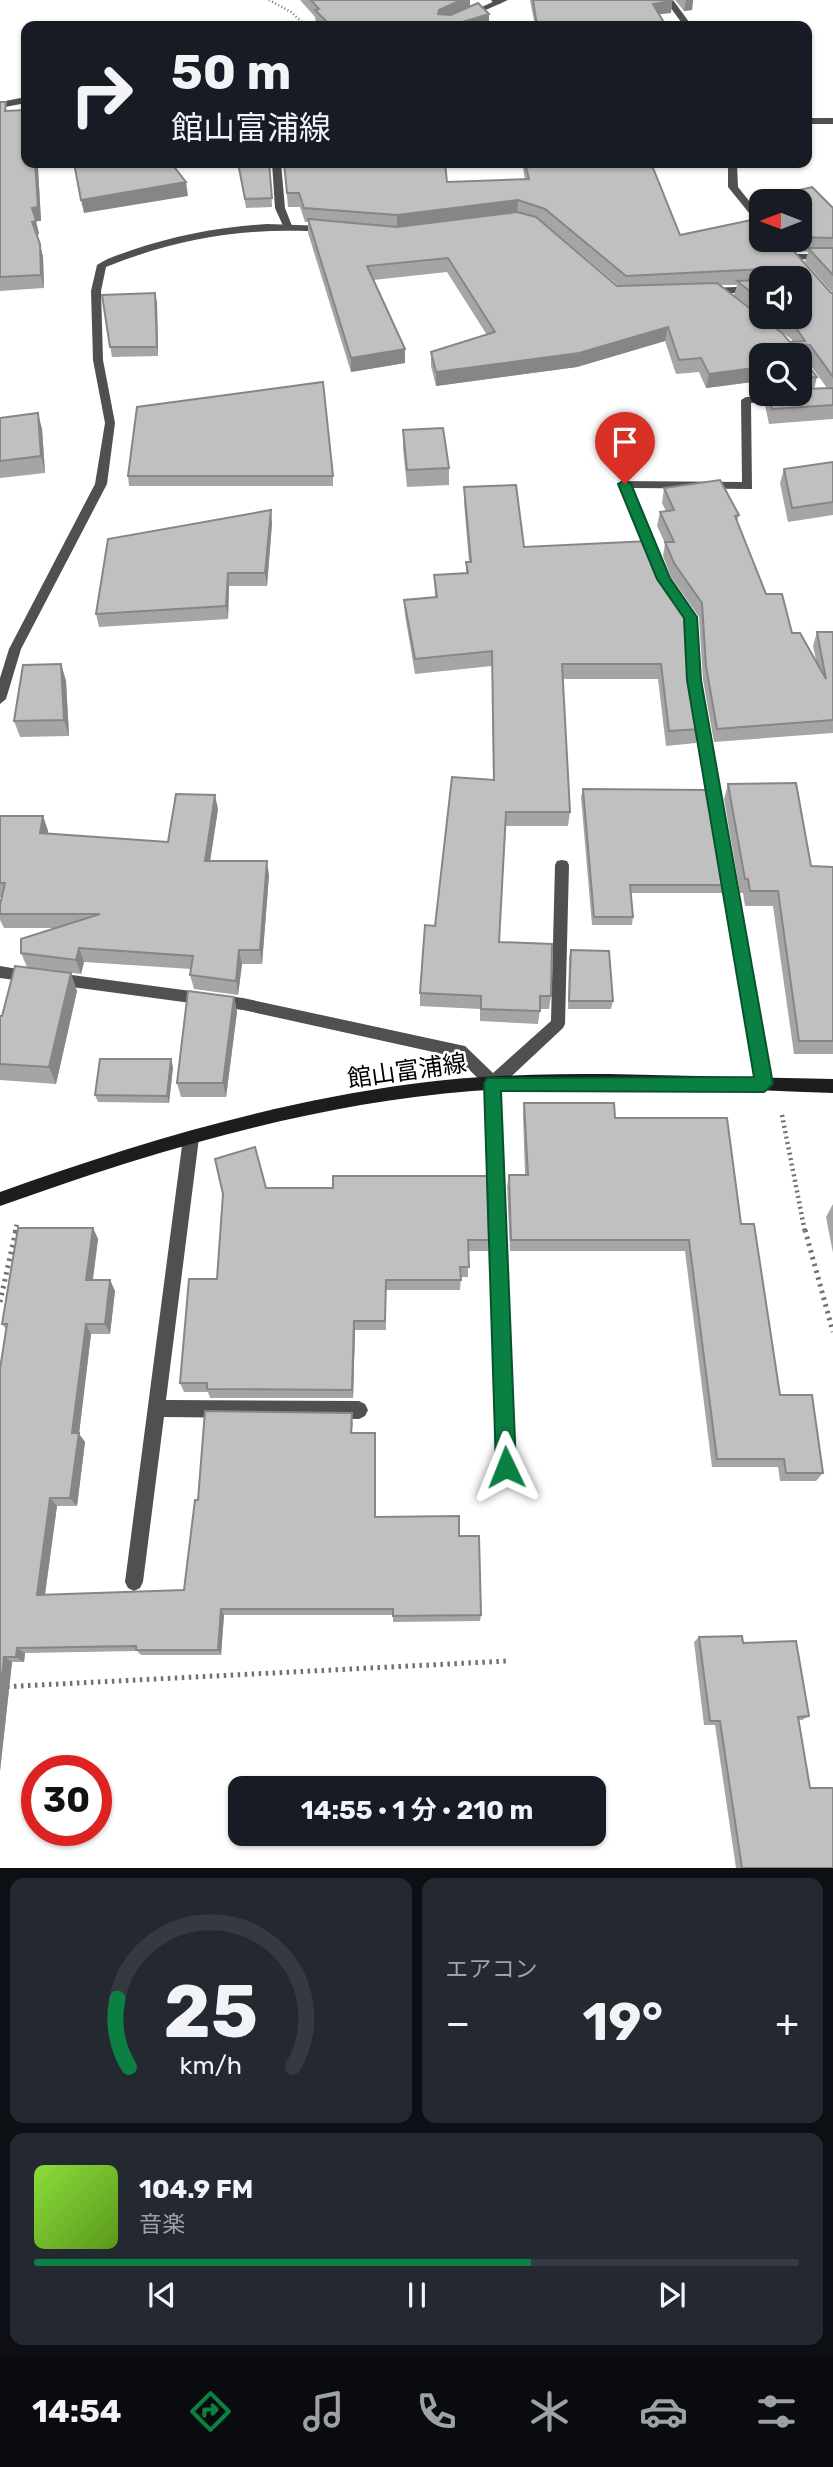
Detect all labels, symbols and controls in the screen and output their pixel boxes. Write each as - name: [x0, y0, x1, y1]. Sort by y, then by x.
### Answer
- text: 50 m: [171, 43, 291, 101]
- icon: right: [56, 49, 147, 140]
- text: 館山富浦線: [171, 109, 331, 147]
- north arrow: [749, 189, 812, 252]
- map controls: [749, 189, 812, 406]
- button: sound: [749, 266, 812, 329]
- button: search: [749, 343, 812, 406]
- pin: [595, 412, 655, 484]
- icon: arrive: [606, 423, 644, 461]
- street label: 館山富浦線: [346, 1049, 468, 1093]
- position arrow: [469, 1430, 543, 1504]
- speed limit sign: 30: [21, 1755, 112, 1846]
- text: 14:55 · 1 分 · 210 m: [301, 1795, 533, 1826]
- text: エアコン: [446, 1955, 538, 1983]
- text: 25: [164, 1969, 258, 2055]
- text: 19°: [582, 1991, 663, 2053]
- text: −: [446, 2000, 470, 2046]
- text: +: [775, 2000, 799, 2046]
- text: km/h: [180, 2050, 242, 2079]
- text: 104.9 FM: [139, 2174, 253, 2205]
- text: 音楽: [139, 2210, 185, 2238]
- icon: previous: [143, 2276, 181, 2314]
- icon: pause: [398, 2276, 436, 2314]
- icon: next: [653, 2276, 691, 2314]
- icon: directions: [186, 2387, 235, 2436]
- icon: music: [299, 2387, 348, 2436]
- icon: phone: [412, 2387, 461, 2436]
- icon: climate: [525, 2387, 574, 2436]
- icon: car: [639, 2387, 688, 2436]
- icon: filters: [752, 2387, 801, 2436]
- text: 14:54: [32, 2392, 122, 2430]

